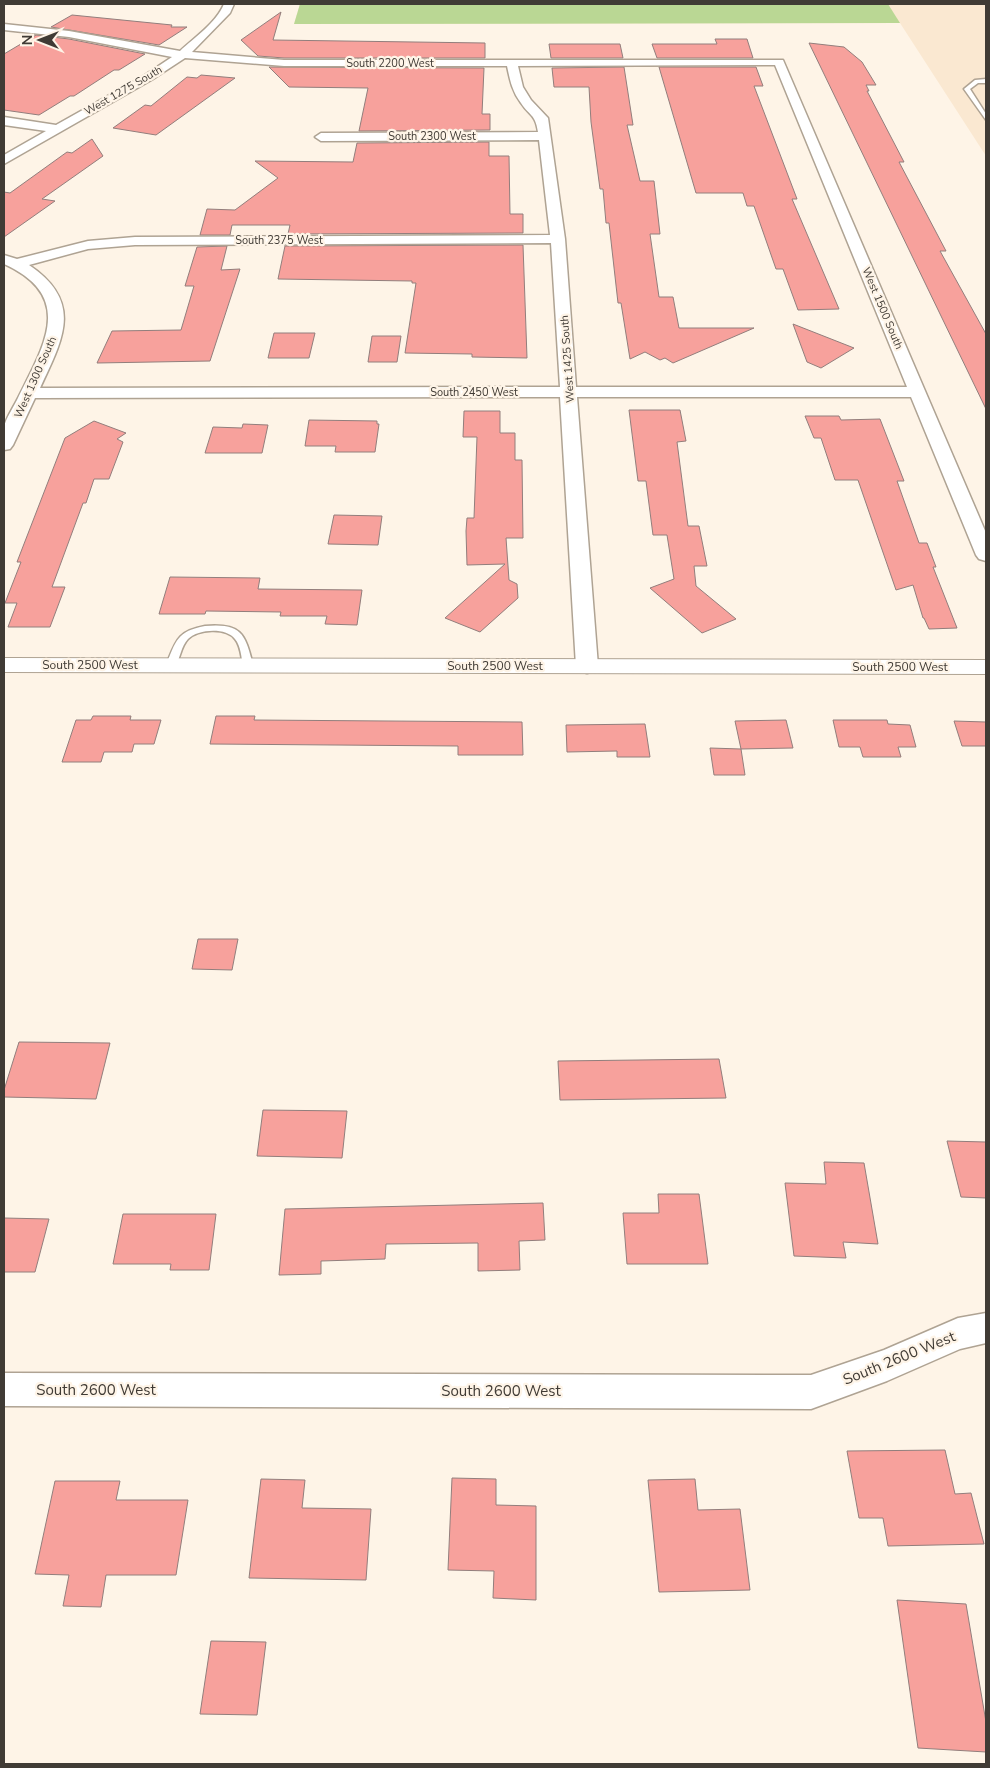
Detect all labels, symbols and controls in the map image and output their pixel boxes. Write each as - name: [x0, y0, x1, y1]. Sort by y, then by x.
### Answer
- north arrow: [15, 15, 65, 65]
- text: N: [18, 35, 37, 45]
- street label: South 2200 West: [346, 56, 434, 71]
- street label: West 1275 South: [82, 62, 165, 119]
- street label: South 2300 West: [388, 129, 476, 144]
- street label: South 2375 West: [235, 233, 323, 248]
- street label: West 1500 South: [859, 265, 907, 351]
- street label: West 1425 South: [557, 315, 578, 403]
- street label: West 1300 South: [11, 334, 60, 420]
- street label: South 2450 West: [430, 385, 518, 400]
- street label: South 2500 West: [42, 657, 139, 673]
- street label: South 2500 West: [447, 658, 544, 674]
- street label: South 2500 West: [852, 659, 949, 675]
- street label: South 2600 West: [840, 1326, 959, 1390]
- street label: South 2600 West: [36, 1380, 156, 1400]
- street label: South 2600 West: [441, 1381, 561, 1401]

